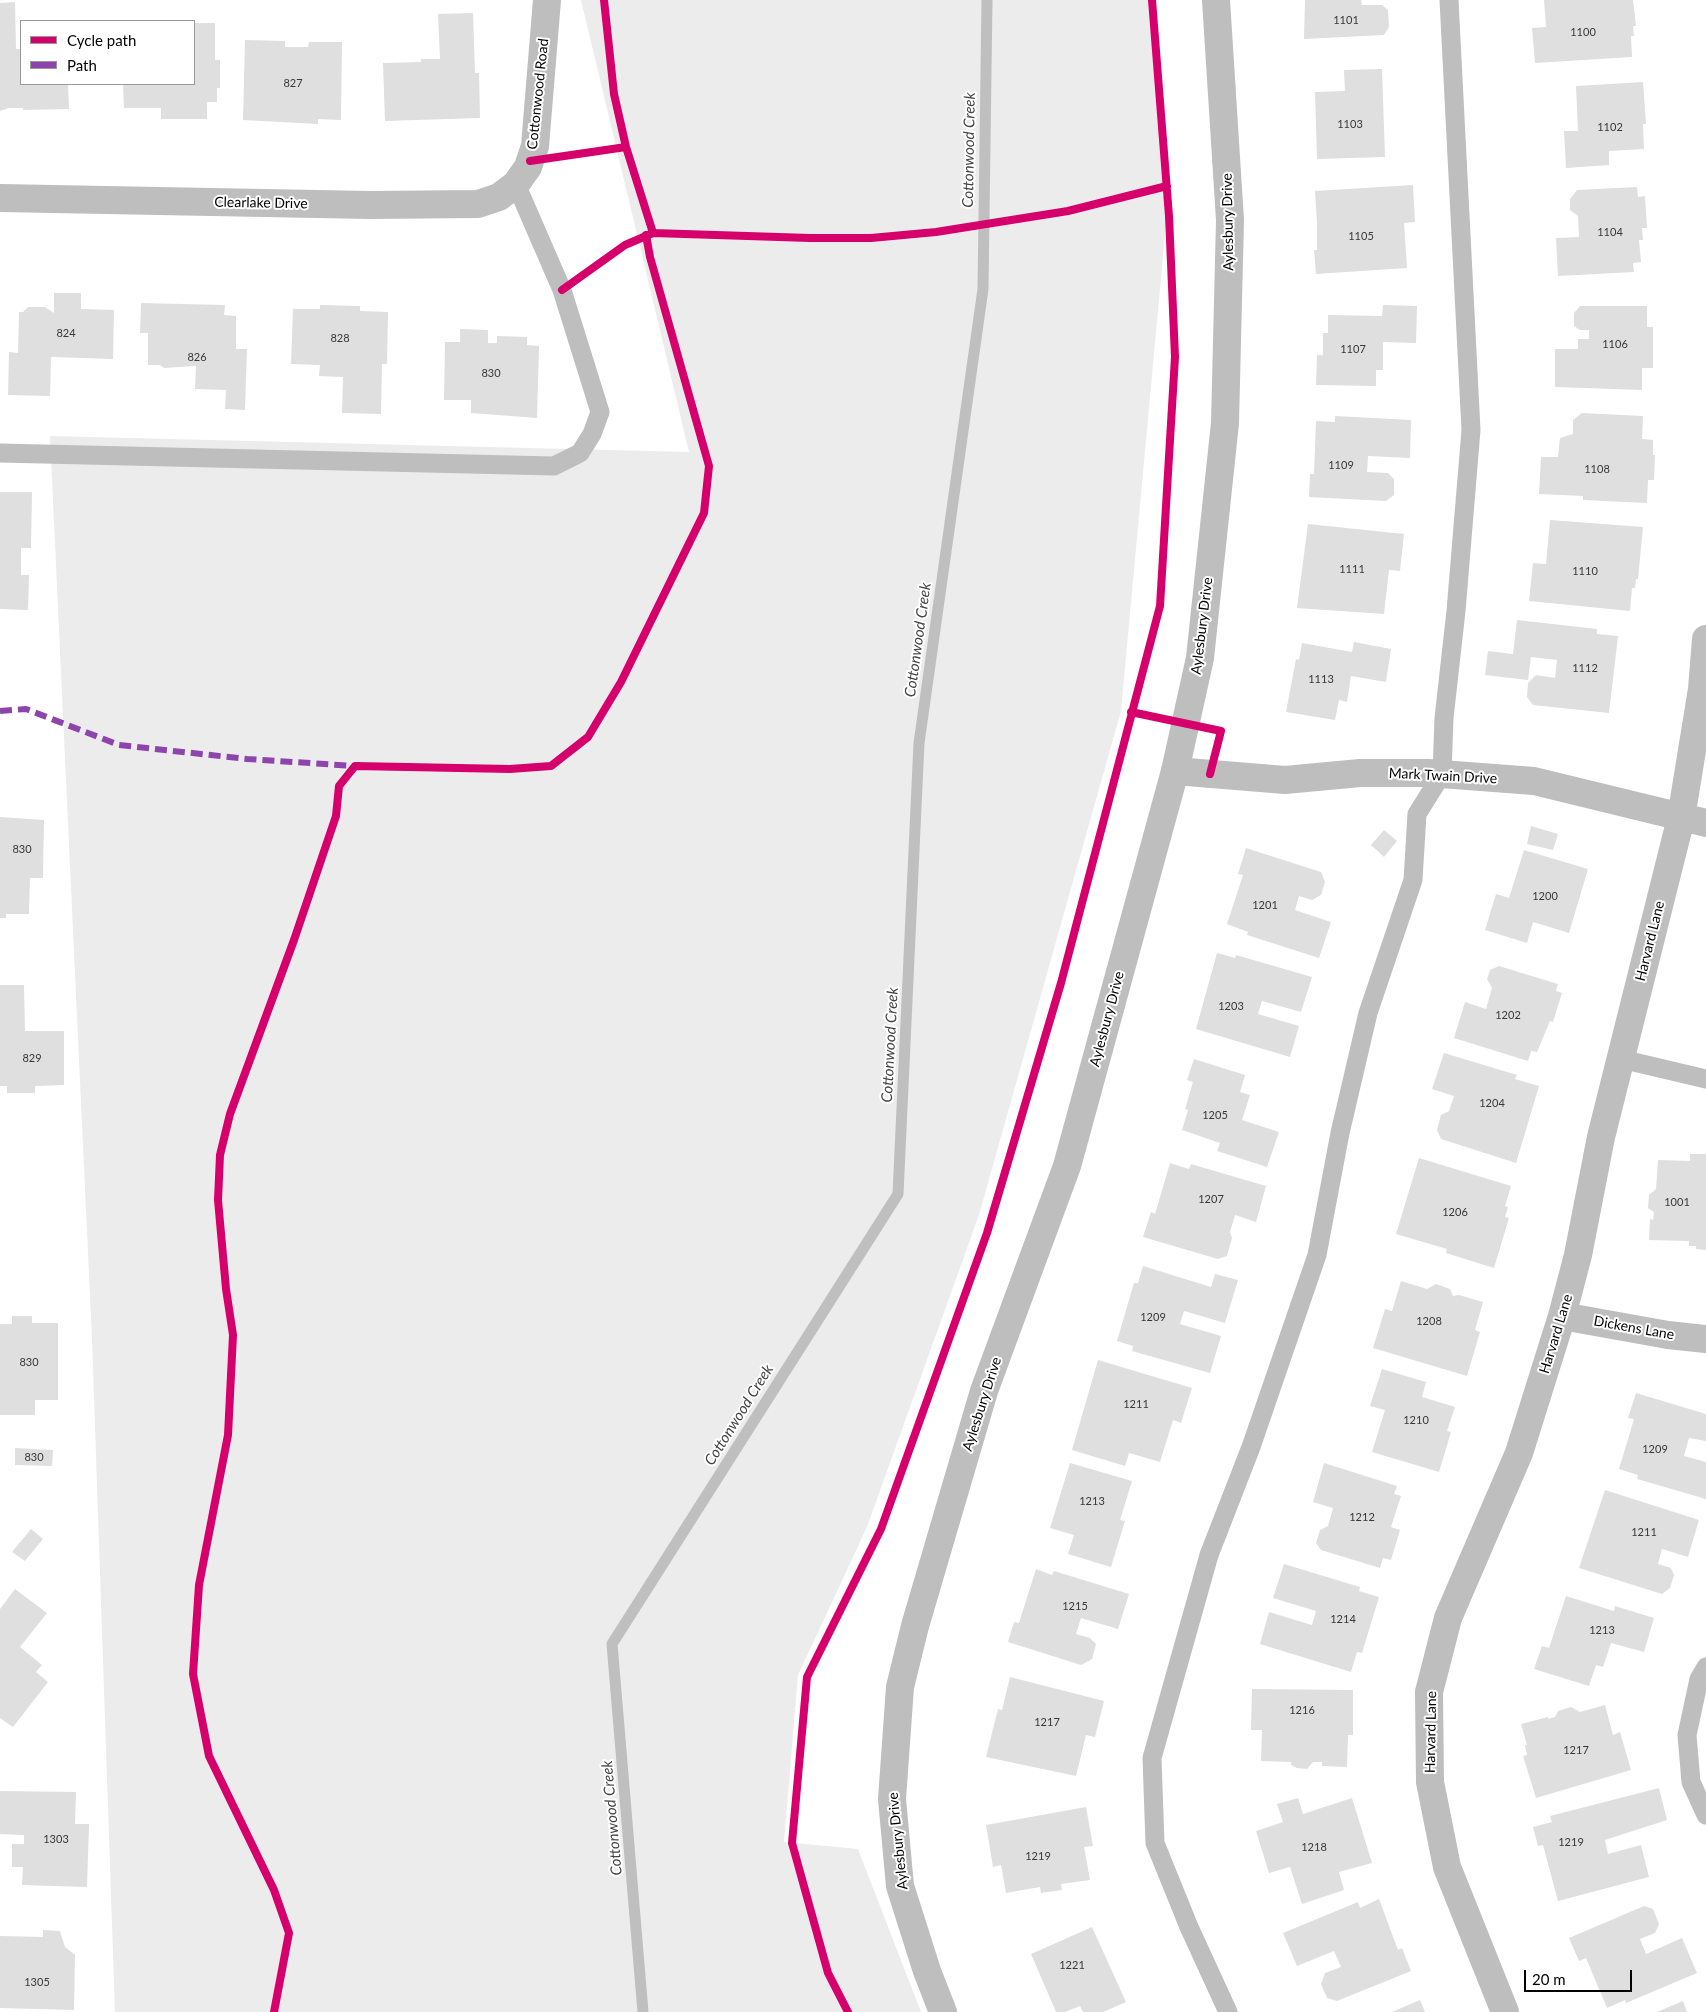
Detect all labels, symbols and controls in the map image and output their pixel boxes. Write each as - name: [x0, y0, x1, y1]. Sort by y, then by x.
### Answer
- house number: 1101: [1333, 13, 1359, 27]
- legend: [20, 20, 195, 85]
- house number: 1100: [1570, 25, 1596, 39]
- text: Cycle path: [67, 31, 136, 49]
- street label: Cottonwood Road: [524, 38, 552, 150]
- text: Path: [67, 56, 97, 74]
- house number: 827: [283, 76, 303, 90]
- water label: Cottonwood Creek: [959, 92, 979, 208]
- house number: 1103: [1337, 117, 1363, 131]
- house number: 1102: [1597, 120, 1623, 134]
- street label: Aylesbury Drive: [1219, 173, 1237, 271]
- street label: Clearlake Drive: [214, 194, 308, 212]
- house number: 1104: [1597, 225, 1623, 239]
- house number: 1105: [1348, 229, 1374, 243]
- house number: 824: [56, 326, 76, 340]
- house number: 828: [330, 331, 350, 345]
- house number: 1106: [1602, 337, 1628, 351]
- house number: 1107: [1340, 342, 1366, 356]
- house number: 826: [187, 350, 207, 364]
- house number: 830: [481, 366, 501, 380]
- house number: 1109: [1328, 458, 1354, 472]
- house number: 1108: [1584, 462, 1610, 476]
- house number: 1111: [1339, 562, 1365, 576]
- house number: 1110: [1572, 564, 1598, 578]
- street label: Aylesbury Drive: [1188, 576, 1216, 676]
- water label: Cottonwood Creek: [901, 582, 935, 698]
- house number: 1112: [1572, 661, 1598, 675]
- house number: 1113: [1308, 672, 1334, 686]
- street label: Mark Twain Drive: [1388, 765, 1498, 787]
- house number: 830: [12, 842, 32, 856]
- house number: 1200: [1532, 889, 1558, 903]
- house number: 1201: [1252, 898, 1278, 912]
- street label: Harvard Lane: [1632, 899, 1668, 983]
- street label: Aylesbury Drive: [1086, 970, 1128, 1068]
- water label: Cottonwood Creek: [878, 987, 902, 1103]
- house number: 1203: [1218, 999, 1244, 1013]
- house number: 1202: [1495, 1008, 1521, 1022]
- house number: 829: [22, 1051, 42, 1065]
- house number: 1204: [1479, 1096, 1505, 1110]
- house number: 1205: [1202, 1108, 1228, 1122]
- house number: 1207: [1198, 1192, 1224, 1206]
- house number: 1001: [1664, 1195, 1690, 1209]
- house number: 1206: [1442, 1205, 1468, 1219]
- street label: Harvard Lane: [1536, 1292, 1576, 1376]
- house number: 1209: [1140, 1310, 1166, 1324]
- street label: Dickens Lane: [1592, 1313, 1676, 1343]
- house number: 1208: [1416, 1314, 1442, 1328]
- house number: 830: [19, 1355, 39, 1369]
- street label: Aylesbury Drive: [959, 1355, 1005, 1453]
- water label: Cottonwood Creek: [701, 1361, 777, 1469]
- house number: 1211: [1123, 1397, 1149, 1411]
- house number: 1210: [1403, 1413, 1429, 1427]
- house number: 1209: [1642, 1442, 1668, 1456]
- house number: 830: [24, 1450, 44, 1464]
- house number: 1213: [1079, 1494, 1105, 1508]
- house number: 1212: [1349, 1510, 1375, 1524]
- house number: 1211: [1631, 1525, 1657, 1539]
- house number: 1215: [1062, 1599, 1088, 1613]
- house number: 1214: [1330, 1612, 1356, 1626]
- house number: 1213: [1589, 1623, 1615, 1637]
- street label: Harvard Lane: [1422, 1691, 1440, 1773]
- house number: 1216: [1289, 1703, 1315, 1717]
- house number: 1217: [1034, 1715, 1060, 1729]
- house number: 1217: [1563, 1743, 1589, 1757]
- water label: Cottonwood Creek: [598, 1760, 626, 1876]
- street label: Aylesbury Drive: [885, 1792, 911, 1890]
- house number: 1303: [43, 1832, 69, 1846]
- house number: 1219: [1558, 1835, 1584, 1849]
- house number: 1218: [1301, 1840, 1327, 1854]
- house number: 1219: [1025, 1849, 1051, 1863]
- house number: 1221: [1059, 1958, 1085, 1972]
- scale bar: [1526, 1960, 1634, 1992]
- text: 20 m: [1532, 1970, 1566, 1988]
- house number: 1305: [24, 1975, 50, 1989]

